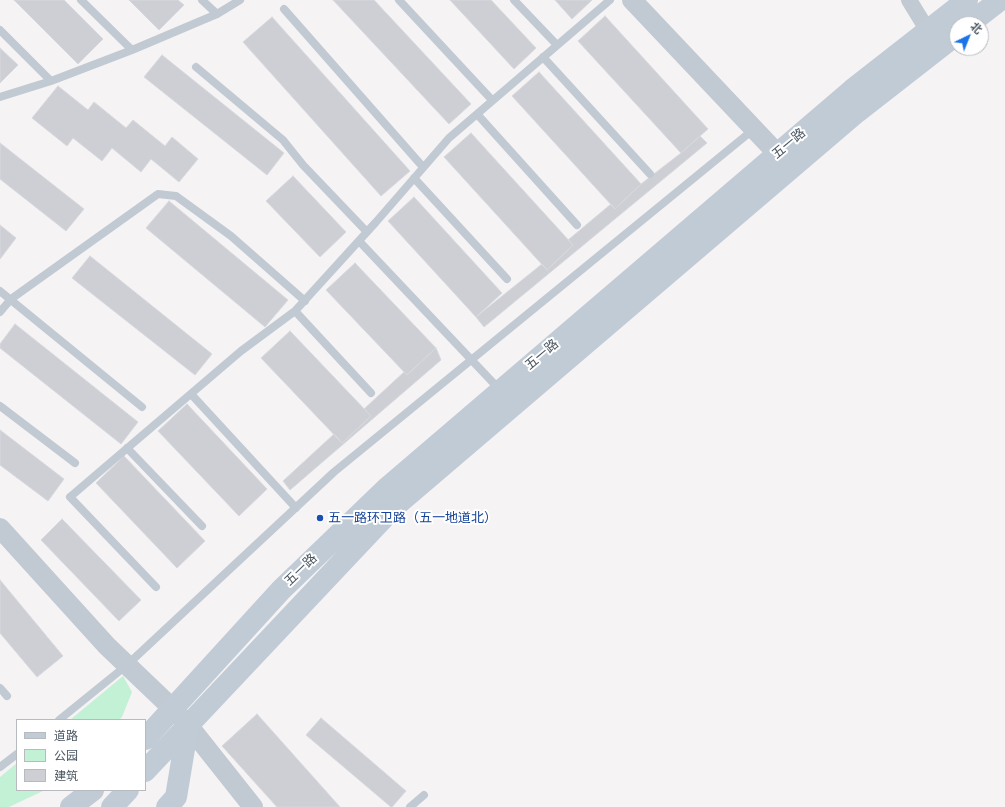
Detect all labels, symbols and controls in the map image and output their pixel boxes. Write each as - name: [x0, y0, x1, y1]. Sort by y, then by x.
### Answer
- north arrow: [949, 16, 989, 56]
- text: 北: [968, 18, 986, 37]
- street label: 五一路: [769, 125, 809, 163]
- street label: 五一路: [522, 336, 562, 374]
- place label: 五一路环卫路（五一地道北）: [328, 510, 497, 526]
- marker: 五一路环卫路（五一地道北）: [315, 513, 325, 523]
- street label: 五一路: [282, 551, 320, 589]
- legend: [16, 719, 146, 791]
- text: 道路: [54, 727, 78, 744]
- text: 公园: [54, 747, 78, 764]
- text: 建筑: [54, 767, 78, 784]

